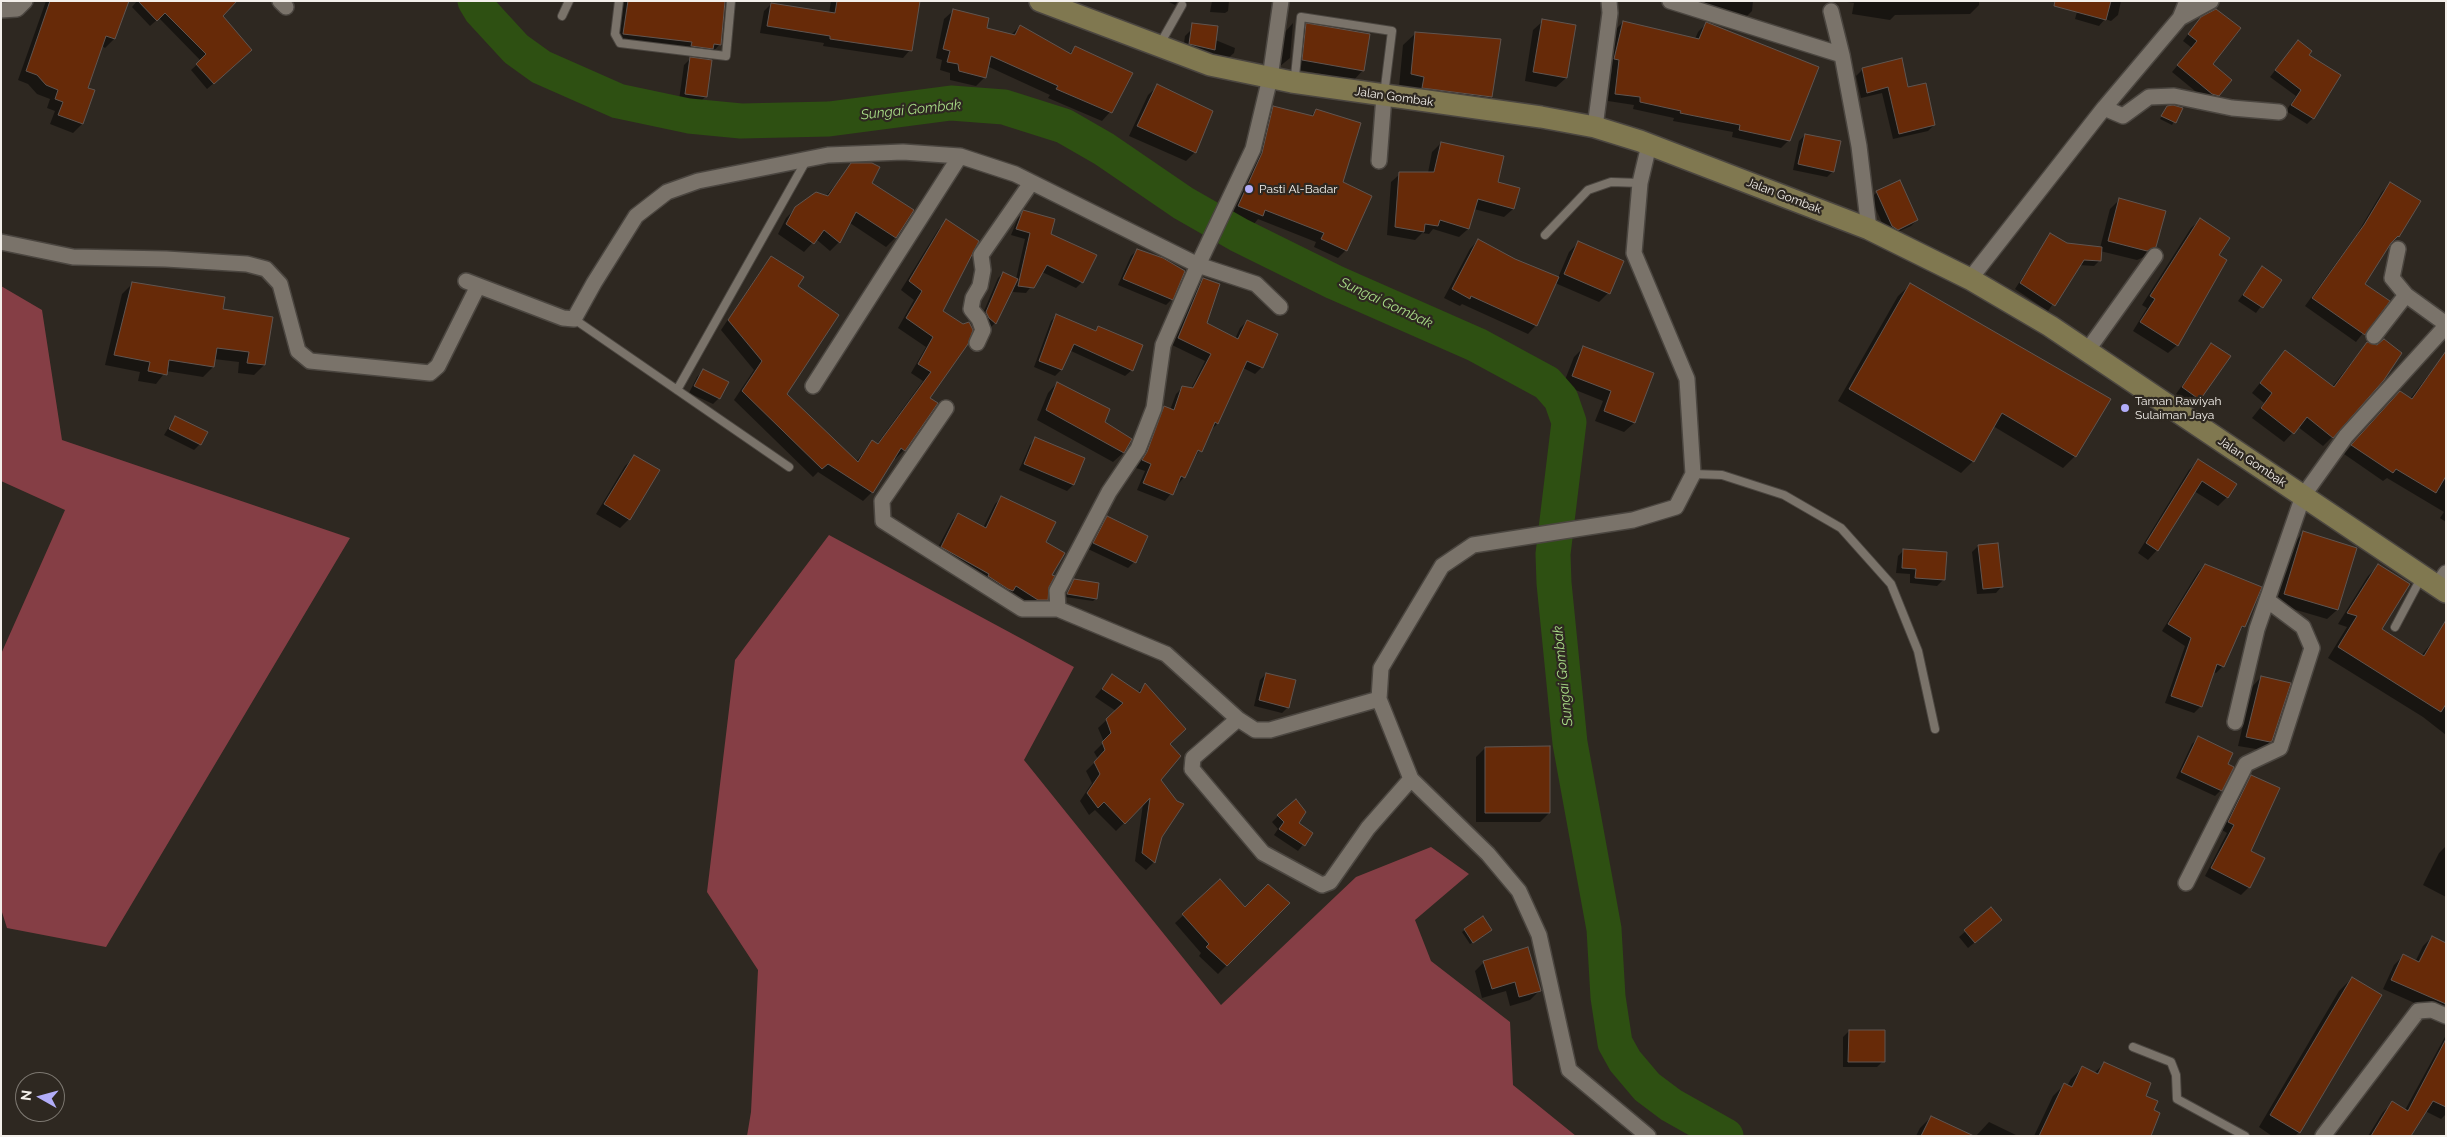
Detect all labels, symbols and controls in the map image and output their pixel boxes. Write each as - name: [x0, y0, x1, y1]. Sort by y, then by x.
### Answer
- street label: Jalan Gombak: [1354, 84, 1434, 110]
- water label: Sungai Gombak: [860, 96, 962, 124]
- street label: Jalan Gombak: [1744, 175, 1824, 217]
- place label: Pasti Al-Badar: [1259, 182, 1337, 196]
- marker: Pasti Al-Badar: [1243, 183, 1255, 195]
- water label: Sungai Gombak: [1337, 274, 1435, 332]
- place label: Taman Rawiyah Sulaiman Jaya: [2135, 394, 2222, 422]
- marker: Taman Rawiyah Sulaiman Jaya: [2119, 402, 2131, 414]
- street label: Jalan Gombak: [2215, 434, 2289, 490]
- water label: Sungai Gombak: [1549, 625, 1577, 727]
- north arrow: [15, 1072, 65, 1122]
- text: N: [18, 1089, 35, 1102]

